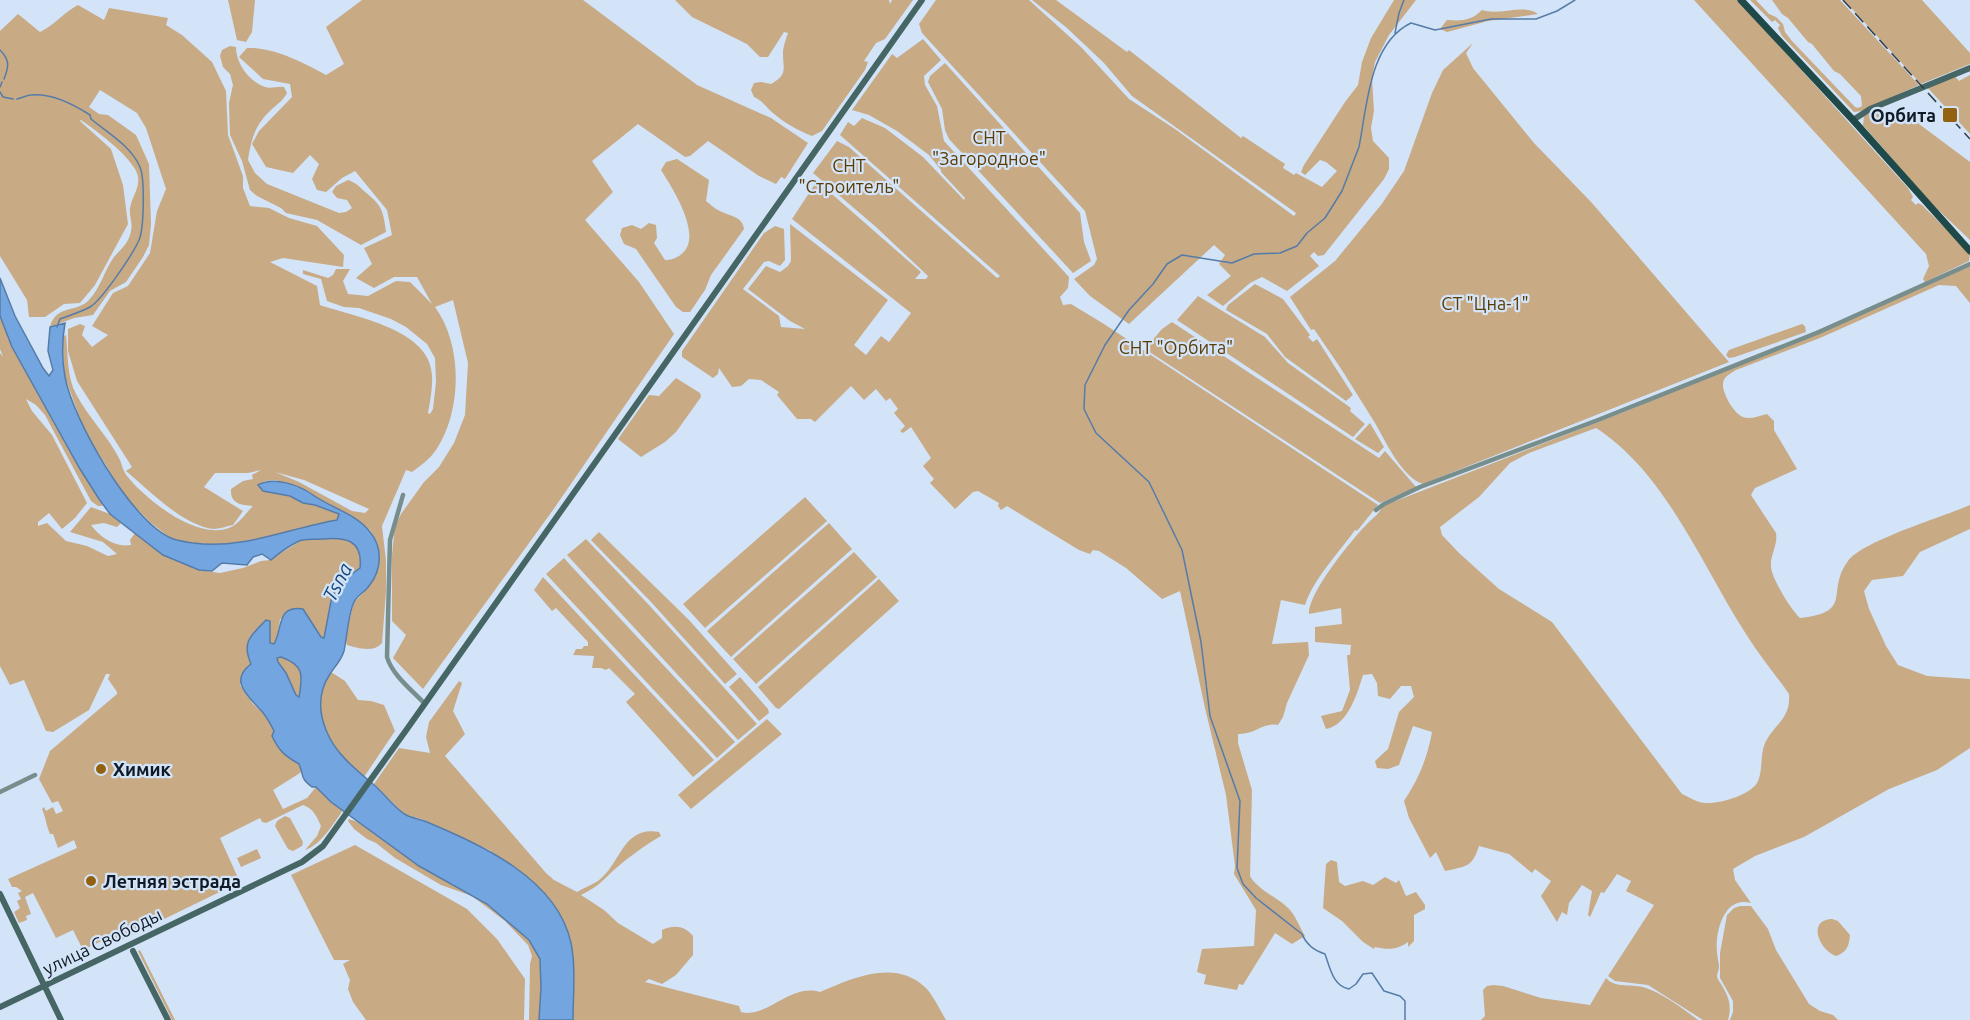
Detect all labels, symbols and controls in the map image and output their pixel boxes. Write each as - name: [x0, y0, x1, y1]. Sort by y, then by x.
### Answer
- place label: Орбита: [1870, 105, 1936, 125]
- marker: Орбита: [1941, 106, 1959, 124]
- park label: СНТ "Загородное": [932, 127, 1046, 168]
- park label: CНТ "Строитель": [798, 155, 900, 196]
- park label: СТ "Цна-1": [1441, 293, 1529, 313]
- park label: CНТ "Орбита": [1119, 337, 1233, 357]
- water label: Tsna: [318, 559, 356, 605]
- place label: Химик: [113, 759, 171, 779]
- marker: Химик: [94, 762, 108, 776]
- place label: Летняя эстрада: [103, 871, 241, 891]
- marker: Летняя эстрада: [84, 874, 98, 888]
- street label: улица Свободы: [39, 904, 165, 978]

